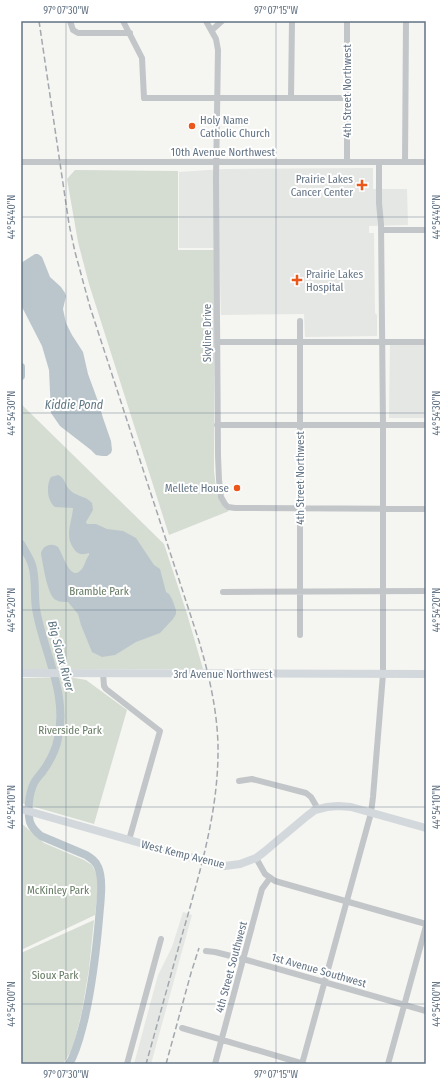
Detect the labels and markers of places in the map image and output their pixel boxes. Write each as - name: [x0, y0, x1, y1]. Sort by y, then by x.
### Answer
- place label: Holy Name Catholic Church: [200, 114, 270, 140]
- marker: Holy Name Catholic Church: [187, 121, 197, 131]
- place label: Prairie Lakes Cancer Center: [291, 173, 353, 199]
- marker: Prairie Lakes Cancer Center: [356, 179, 368, 191]
- place label: Prairie Lakes Hospital: [306, 268, 363, 294]
- marker: Prairie Lakes Hospital: [291, 274, 303, 286]
- place label: Mellete House: [165, 482, 229, 495]
- marker: Mellete House: [232, 483, 242, 493]

